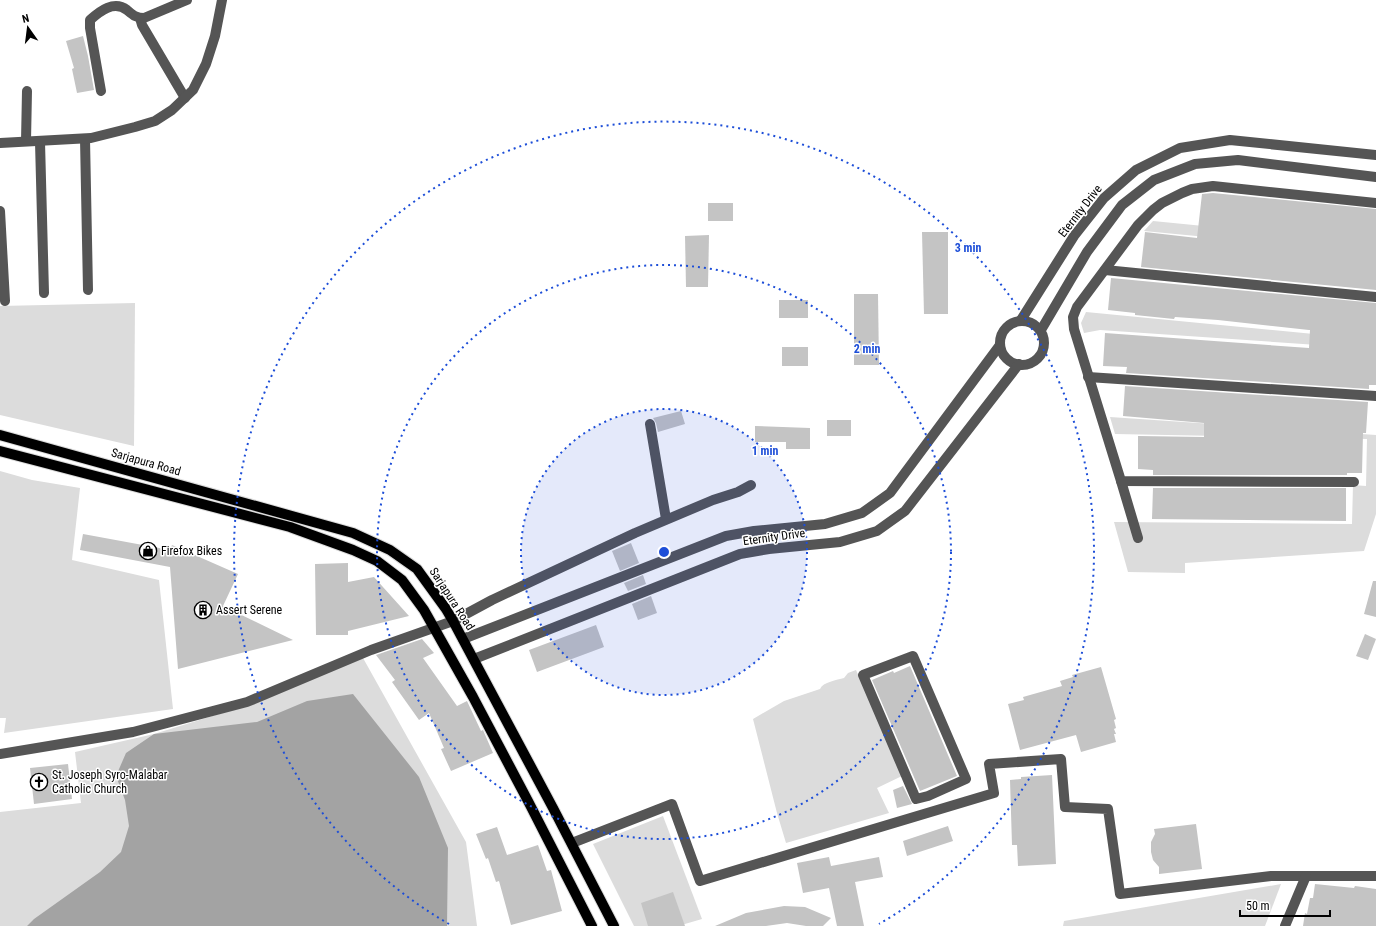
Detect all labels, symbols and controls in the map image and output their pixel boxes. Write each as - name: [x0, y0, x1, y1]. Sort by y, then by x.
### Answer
- north arrow: [8, 8, 48, 48]
- text: N: [21, 12, 31, 26]
- street label: Eternity Drive: [1055, 182, 1105, 240]
- text: 3 min: [955, 241, 981, 255]
- text: 2 min: [854, 342, 880, 356]
- text: 1 min: [752, 444, 778, 458]
- street label: Sarjapura Road: [110, 445, 182, 479]
- street label: Eternity Drive: [742, 526, 806, 548]
- shop icon: Firefox Bikes: [138, 541, 158, 561]
- place label: Firefox Bikes: [161, 544, 222, 558]
- centre of rings: [657, 545, 671, 559]
- street label: Sarjapura Road: [427, 565, 477, 633]
- building icon: Assert Serene: [193, 600, 213, 620]
- place label: Assert Serene: [216, 603, 283, 617]
- place label: St. Joseph Syro-Malabar Catholic Church: [52, 768, 168, 796]
- church icon: St. Joseph Syro-Malabar Catholic Church: [29, 772, 49, 792]
- scale bar: [1240, 892, 1330, 918]
- text: 50 m: [1246, 899, 1270, 913]

